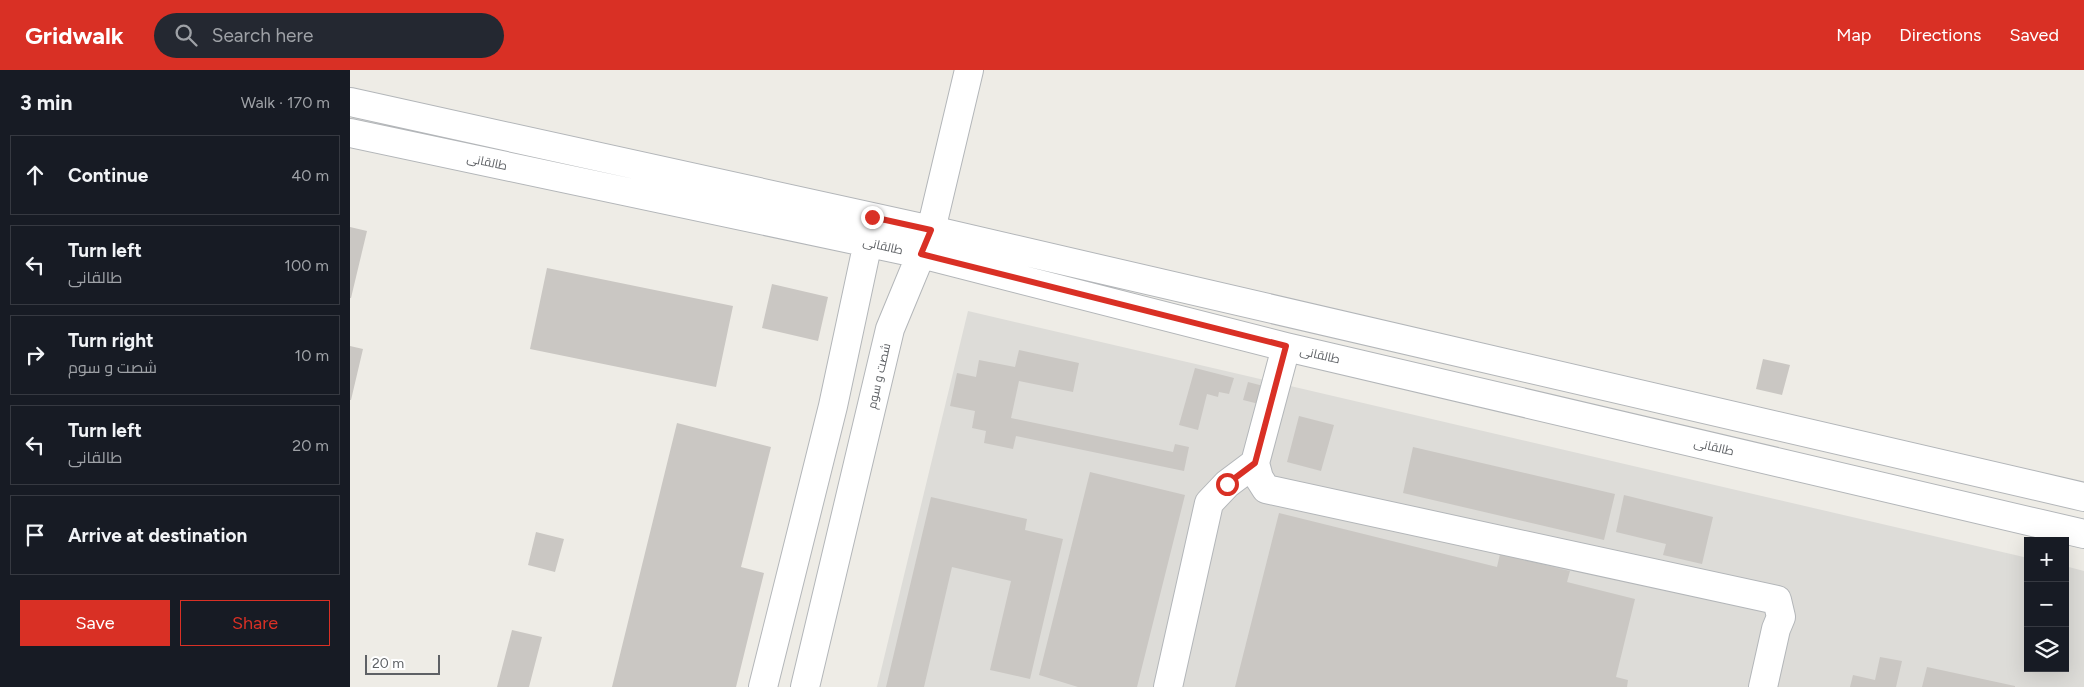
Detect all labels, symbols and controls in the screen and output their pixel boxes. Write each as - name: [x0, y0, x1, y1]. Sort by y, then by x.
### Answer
- search box: [154, 13, 504, 58]
- text: Gridwalk: [25, 21, 124, 50]
- icon: search: [172, 21, 200, 49]
- text: Search here: [212, 24, 313, 47]
- text: Map: [1836, 24, 1871, 46]
- text: Directions: [1899, 24, 1981, 46]
- text: Saved: [2009, 24, 2059, 46]
- text: 3 min: [20, 90, 72, 115]
- text: Walk · 170 m: [241, 93, 330, 112]
- street label: طالقانی: [466, 151, 508, 173]
- icon: ahead: [21, 161, 49, 189]
- text: Continue: [68, 164, 148, 187]
- text: 40 m: [291, 166, 329, 185]
- route end: [861, 206, 884, 229]
- street label: طالقانی: [862, 235, 905, 257]
- text: Turn left: [68, 239, 142, 262]
- icon: left: [21, 251, 49, 279]
- text: 100 m: [284, 256, 329, 275]
- text: طالقانی: [68, 268, 122, 287]
- text: Turn right: [68, 329, 154, 352]
- icon: right: [21, 341, 49, 369]
- street label: شصت و سوم: [865, 342, 894, 410]
- street label: طالقانی: [1299, 344, 1342, 366]
- text: 10 m: [295, 346, 329, 365]
- text: شصت و سوم: [68, 358, 157, 377]
- text: Turn left: [68, 419, 142, 442]
- icon: left: [21, 431, 49, 459]
- text: 20 m: [292, 436, 329, 455]
- street label: طالقانی: [1693, 436, 1736, 458]
- text: طالقانی: [68, 448, 122, 467]
- route start: [1216, 473, 1239, 496]
- icon: arrive: [21, 521, 49, 549]
- text: Arrive at destination: [68, 524, 247, 547]
- map controls: [2024, 537, 2069, 672]
- button: +: [2024, 537, 2069, 582]
- button: −: [2024, 582, 2069, 627]
- button: Save: [20, 600, 170, 646]
- button: Share: [180, 600, 330, 646]
- button: layers: [2024, 627, 2069, 672]
- scale bar: [365, 652, 440, 675]
- text: 20 m: [372, 655, 404, 672]

